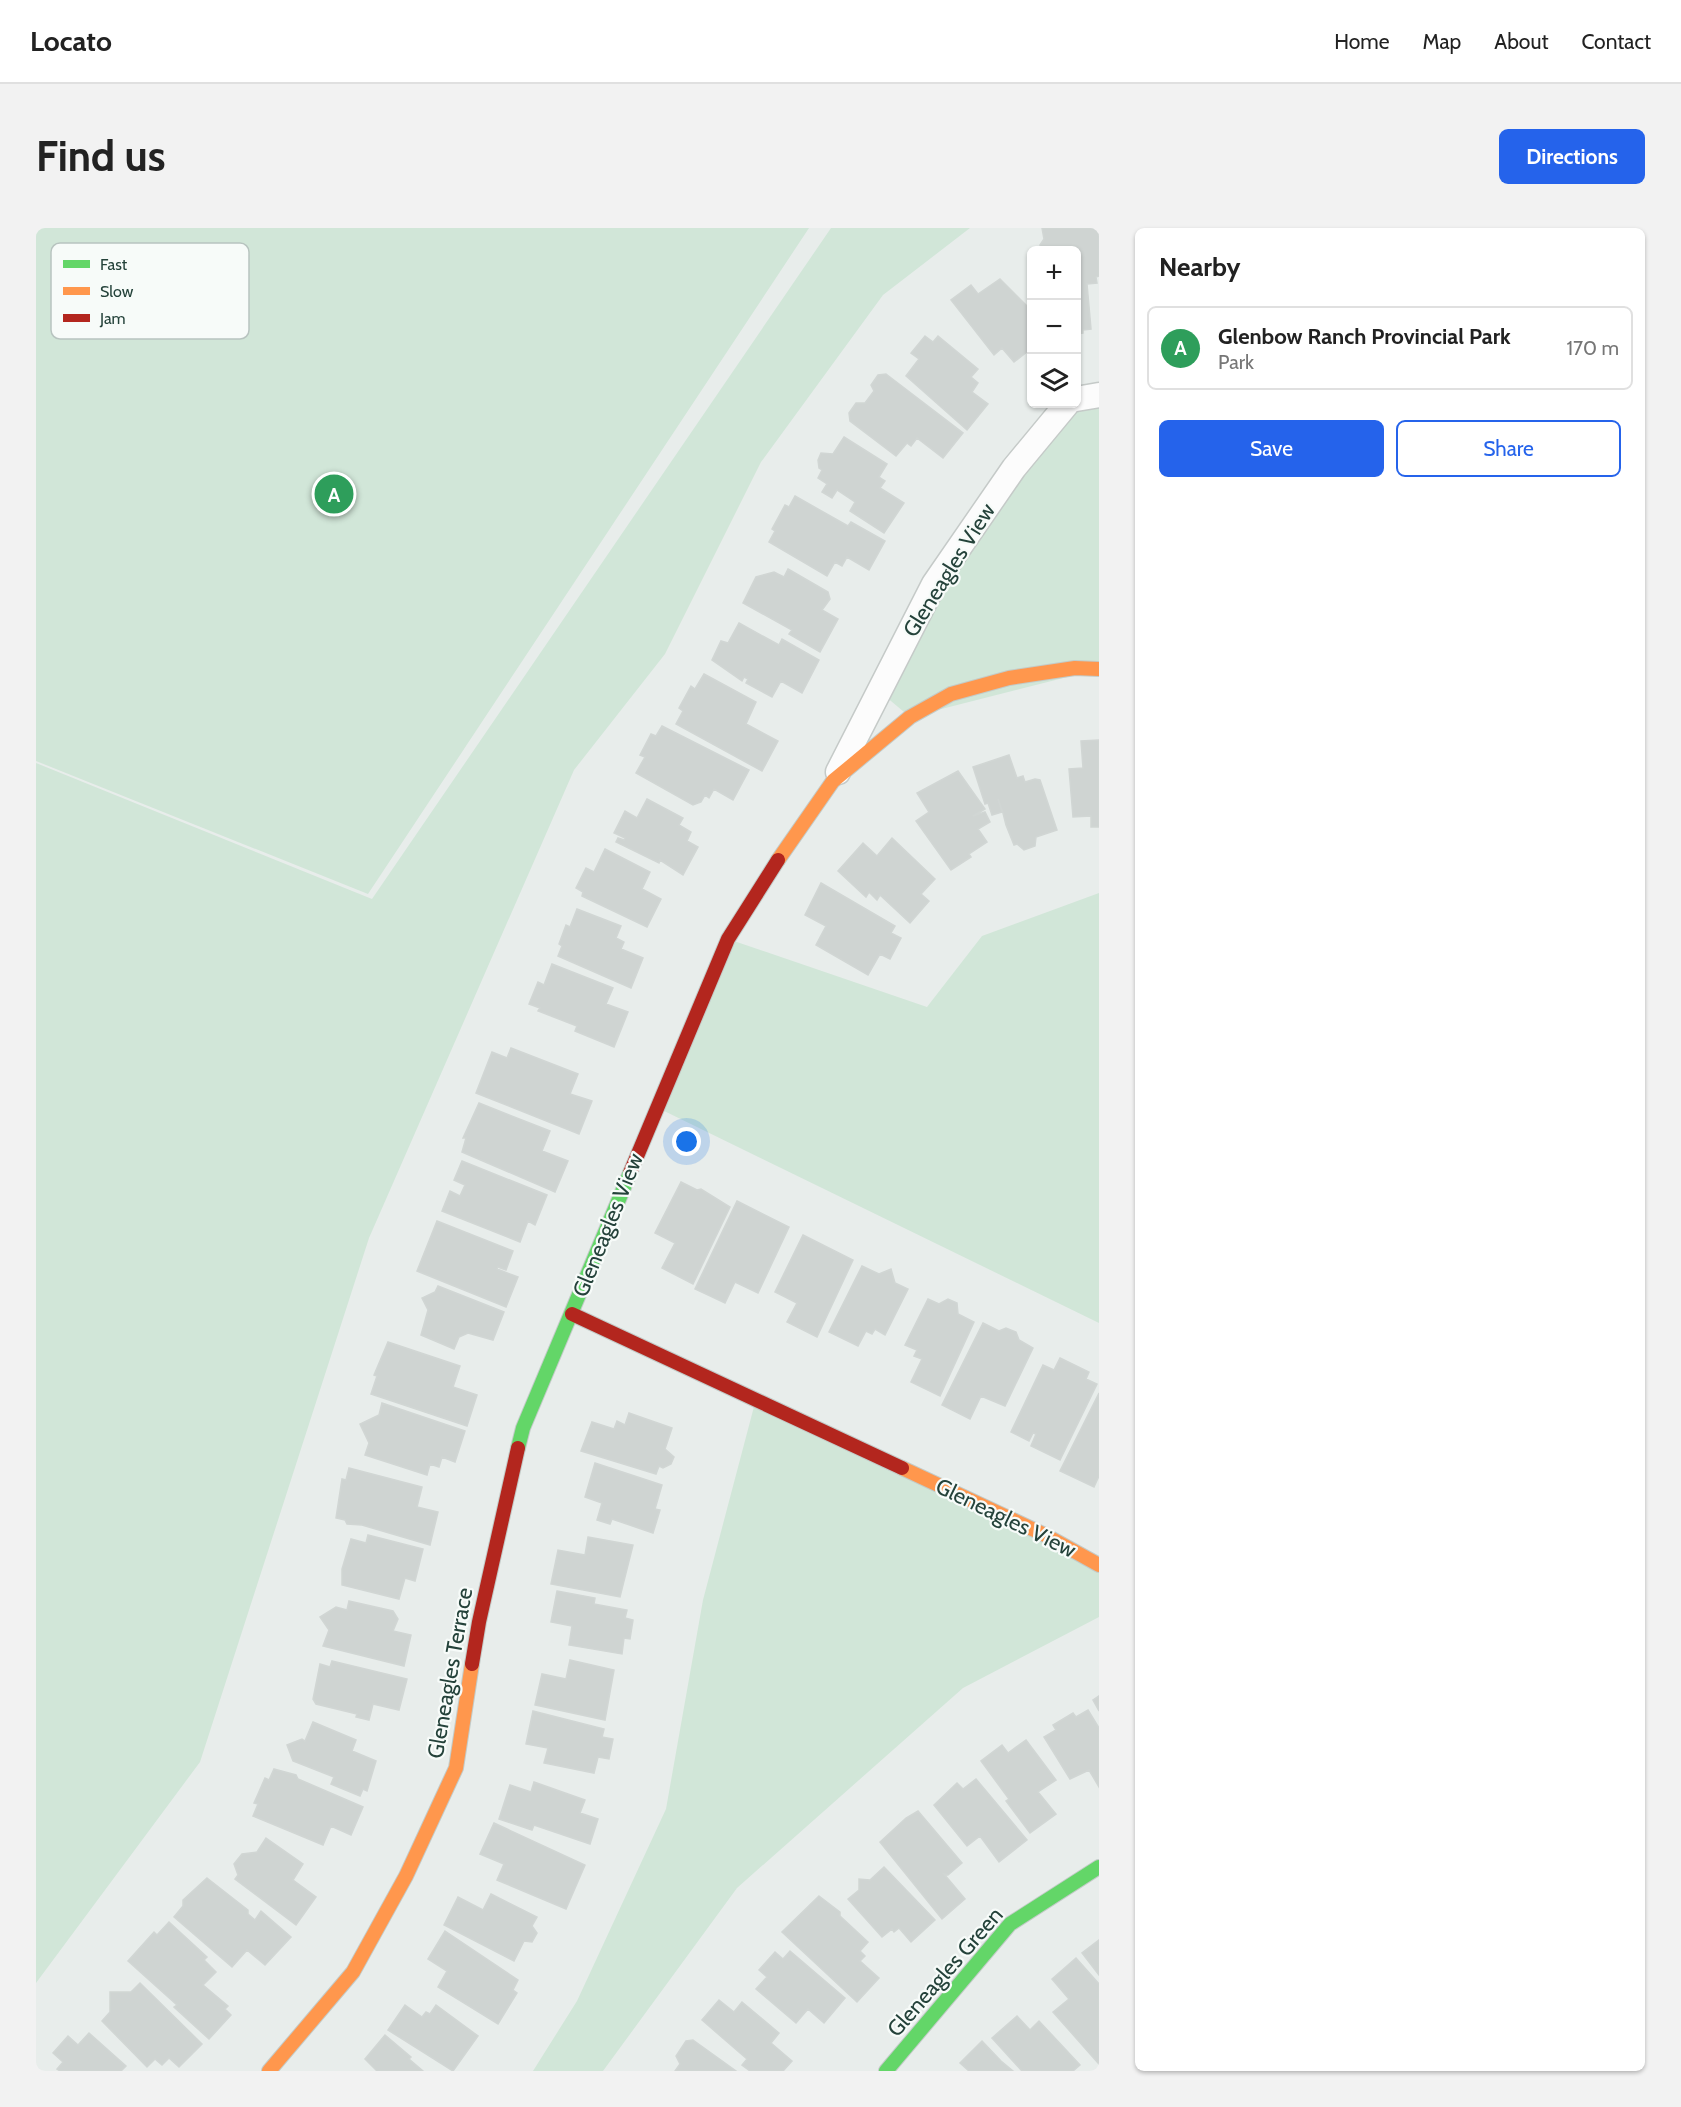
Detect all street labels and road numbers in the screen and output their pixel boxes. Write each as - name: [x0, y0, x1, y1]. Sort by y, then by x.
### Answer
- street label: Gleneagles View: [897, 498, 1001, 642]
- street label: Gleneagles View: [567, 1149, 649, 1301]
- street label: Gleneagles View: [931, 1472, 1081, 1564]
- street label: Gleneagles Terrace: [422, 1585, 478, 1761]
- street label: Gleneagles Green: [881, 1902, 1009, 2042]

